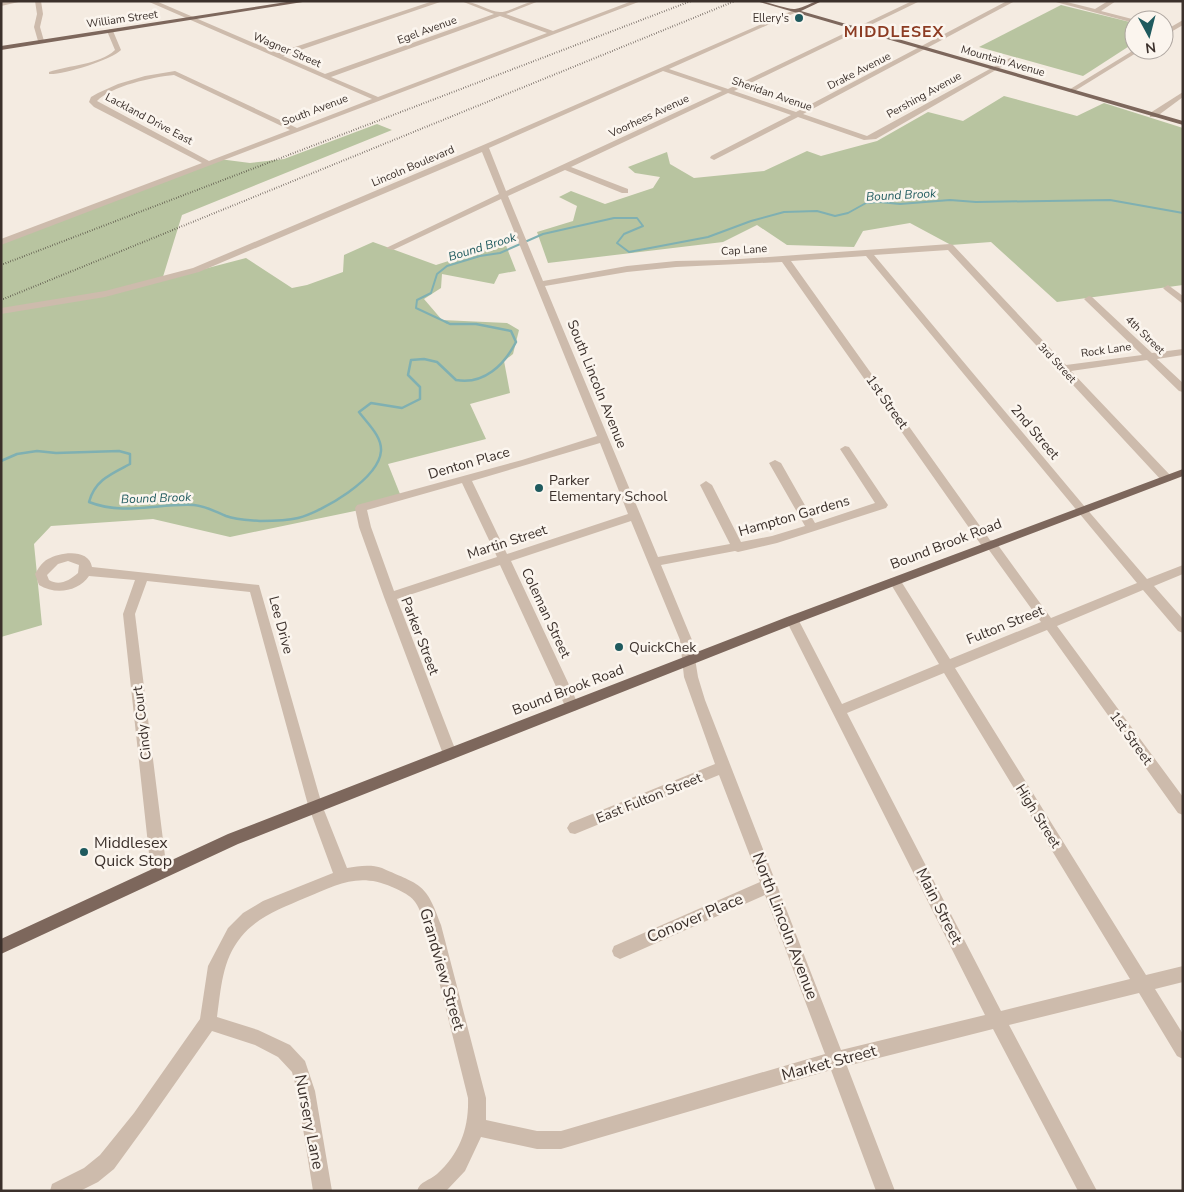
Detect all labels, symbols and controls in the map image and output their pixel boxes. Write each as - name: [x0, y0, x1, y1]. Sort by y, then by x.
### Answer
- street label: William Street: [85, 7, 159, 31]
- north arrow: [1124, 10, 1174, 60]
- place label: Ellery's: [753, 11, 789, 26]
- street label: Egel Avenue: [395, 12, 459, 48]
- marker: Ellery's: [793, 12, 805, 24]
- district label: MIDDLESEX: [844, 21, 944, 43]
- street label: Wagner Street: [251, 29, 323, 71]
- text: N: [1144, 37, 1157, 57]
- street label: Mountain Avenue: [959, 42, 1047, 80]
- street label: Drake Avenue: [825, 49, 893, 93]
- street label: Pershing Avenue: [884, 68, 964, 122]
- street label: Sheridan Avenue: [730, 73, 814, 115]
- street label: Lackland Drive East: [103, 90, 196, 148]
- street label: South Avenue: [280, 91, 350, 129]
- street label: Voorhees Avenue: [606, 91, 692, 142]
- street label: Lincoln Boulevard: [369, 142, 457, 190]
- water label: Bound Brook: [866, 185, 937, 205]
- water label: Bound Brook: [446, 229, 519, 265]
- street label: Cap Lane: [720, 241, 768, 259]
- street label: 4th Street: [1122, 312, 1168, 358]
- street label: South Lincoln Avenue: [563, 317, 631, 451]
- street label: Rock Lane: [1080, 339, 1132, 361]
- street label: 3rd Street: [1035, 340, 1080, 386]
- street label: 1st Street: [862, 371, 913, 433]
- street label: 2nd Street: [1006, 400, 1064, 464]
- street label: Denton Place: [426, 442, 512, 484]
- place label: Parker Elementary School: [549, 471, 668, 506]
- marker: Parker Elementary School: [533, 482, 545, 494]
- water label: Bound Brook: [121, 489, 192, 507]
- street label: Hampton Gardens: [736, 491, 852, 541]
- street label: Bound Brook Road: [888, 514, 1004, 574]
- street label: Martin Street: [465, 520, 549, 564]
- street label: Coleman Street: [517, 565, 575, 661]
- street label: Lee Drive: [264, 594, 298, 656]
- street label: Parker Street: [396, 594, 444, 678]
- street label: Fulton Street: [964, 601, 1047, 649]
- place label: QuickChek: [629, 638, 697, 657]
- marker: QuickChek: [613, 641, 625, 653]
- street label: Bound Brook Road: [510, 660, 626, 720]
- street label: Cindy Court: [128, 685, 156, 761]
- street label: 1st Street: [1105, 707, 1157, 769]
- street label: East Fulton Street: [593, 768, 705, 828]
- street label: High Street: [1011, 780, 1065, 852]
- place label: Middlesex Quick Stop: [94, 832, 172, 872]
- marker: Middlesex Quick Stop: [78, 846, 90, 858]
- street label: North Lincoln Avenue: [747, 849, 823, 1003]
- street label: Main Street: [910, 864, 968, 948]
- street label: Conover Place: [643, 888, 747, 948]
- street label: Grandview Street: [414, 906, 470, 1033]
- street label: Market Street: [779, 1040, 879, 1086]
- street label: Nursery Lane: [289, 1073, 329, 1171]

